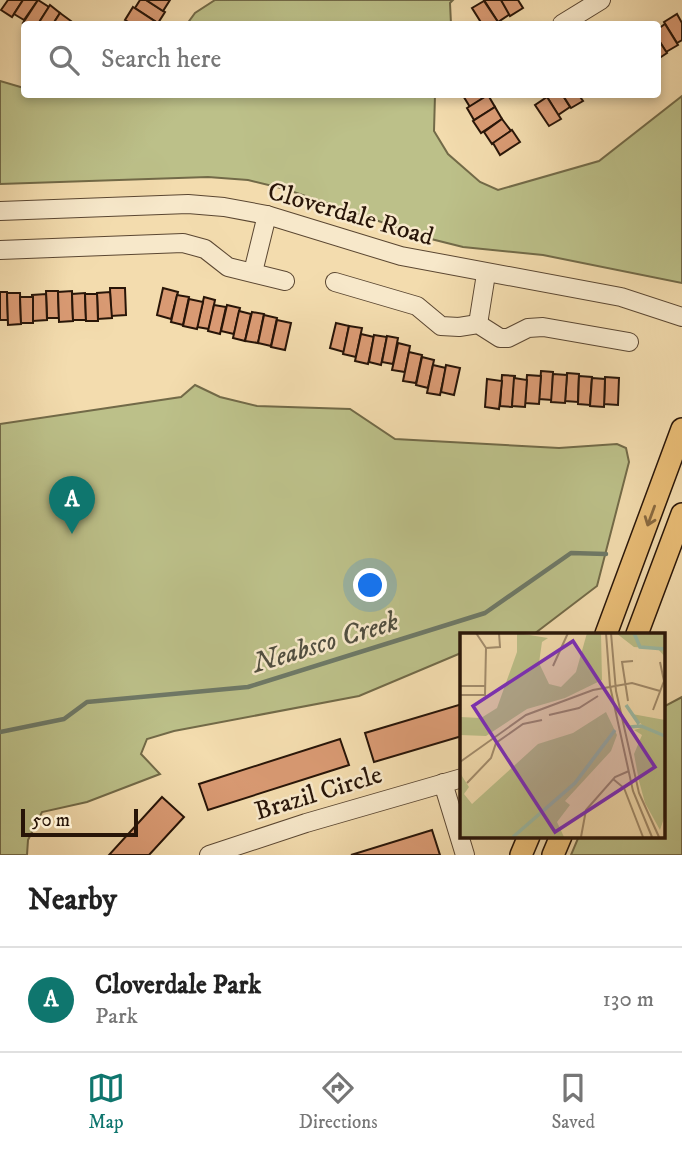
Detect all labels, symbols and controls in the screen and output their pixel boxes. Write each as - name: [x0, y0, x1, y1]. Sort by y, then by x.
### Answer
- search box: [21, 21, 661, 98]
- icon: search: [45, 41, 83, 79]
- text: Search here: [101, 43, 221, 76]
- street label: Cloverdale Road: [264, 175, 437, 254]
- pin: A: [49, 476, 95, 534]
- one-way arrow: [644, 505, 656, 527]
- your location: [353, 568, 387, 602]
- water label: Neabsco Creek: [246, 604, 403, 682]
- inset map: [460, 633, 664, 838]
- street label: Brazil Circle: [251, 758, 386, 828]
- scale bar: [21, 806, 138, 838]
- text: 50 m: [32, 809, 70, 832]
- text: Nearby: [28, 882, 117, 919]
- text: Cloverdale Park: [95, 969, 261, 1002]
- text: A: [44, 985, 58, 1014]
- text: 130 m: [602, 985, 654, 1014]
- text: Park: [95, 1002, 138, 1031]
- tab: Map: [87, 1069, 125, 1134]
- tab: Directions: [299, 1069, 378, 1134]
- tab: Saved: [551, 1069, 595, 1134]

